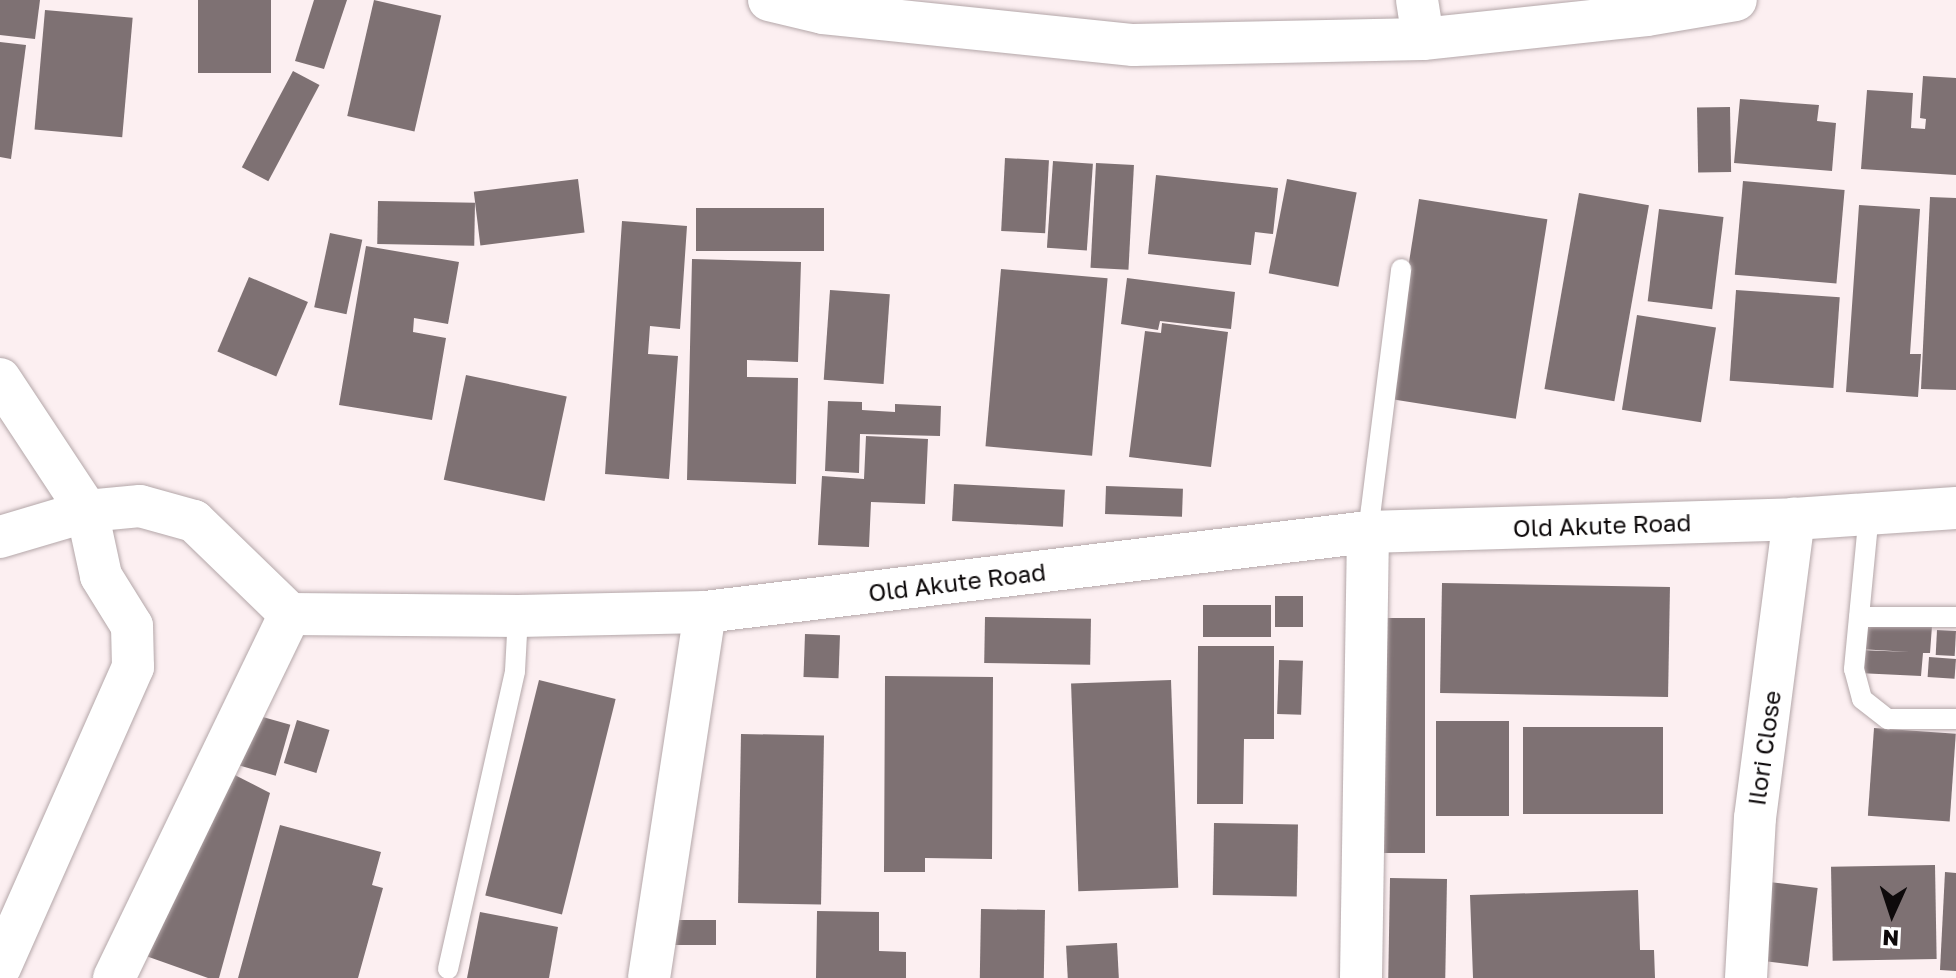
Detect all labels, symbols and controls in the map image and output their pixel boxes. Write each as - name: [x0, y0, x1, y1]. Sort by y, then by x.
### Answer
- street label: Old Akute Road: [1512, 507, 1692, 543]
- street label: Old Akute Road: [867, 557, 1047, 607]
- street label: Ilori Close: [1742, 689, 1786, 807]
- north arrow: [1852, 874, 1932, 954]
- text: N: [1882, 925, 1900, 952]

